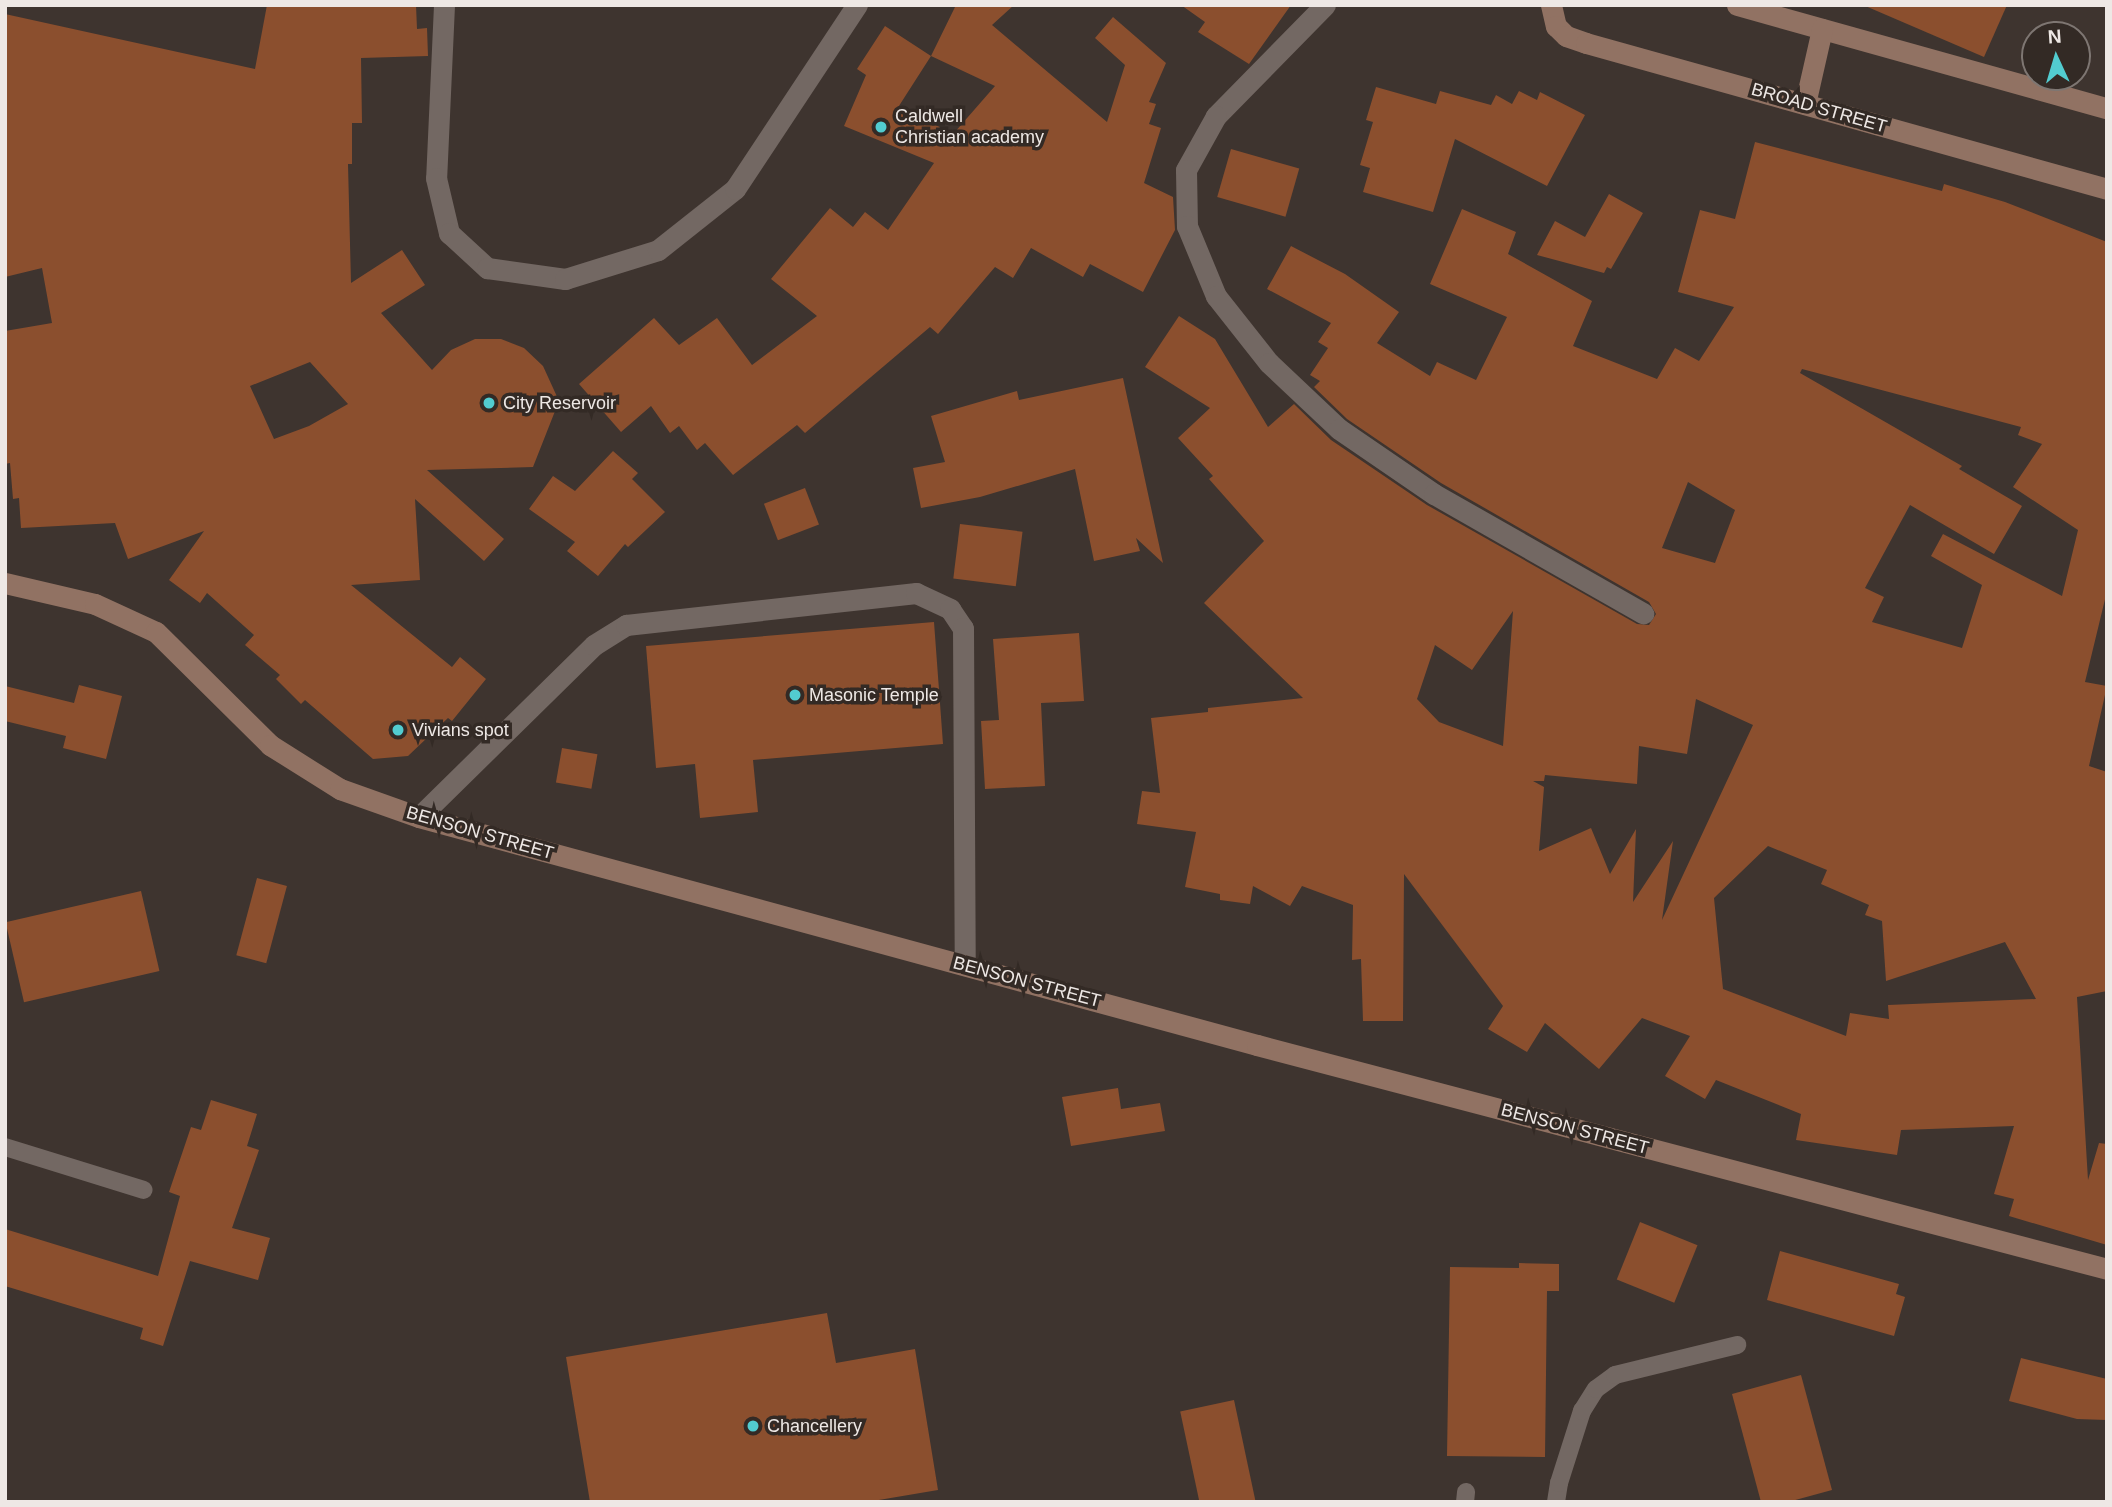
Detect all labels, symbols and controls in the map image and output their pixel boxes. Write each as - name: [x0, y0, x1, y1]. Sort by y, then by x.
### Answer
- north arrow: [2021, 21, 2091, 91]
- text: N: [2047, 26, 2062, 48]
- street label: BROAD STREET: [1749, 78, 1889, 138]
- place label: Caldwell Christian academy: [895, 106, 1044, 148]
- marker: Caldwell Christian academy: [873, 119, 889, 135]
- place label: City Reservoir: [503, 392, 616, 414]
- marker: City Reservoir: [481, 395, 497, 411]
- place label: Masonic Temple: [809, 684, 939, 706]
- marker: Masonic Temple: [787, 687, 803, 703]
- place label: Vivians spot: [412, 719, 509, 741]
- marker: Vivians spot: [390, 722, 406, 738]
- street label: BENSON STREET: [404, 802, 556, 864]
- street label: BENSON STREET: [951, 952, 1103, 1012]
- street label: BENSON STREET: [1499, 1099, 1651, 1159]
- place label: Chancellery: [767, 1415, 862, 1437]
- marker: Chancellery: [745, 1418, 761, 1434]

